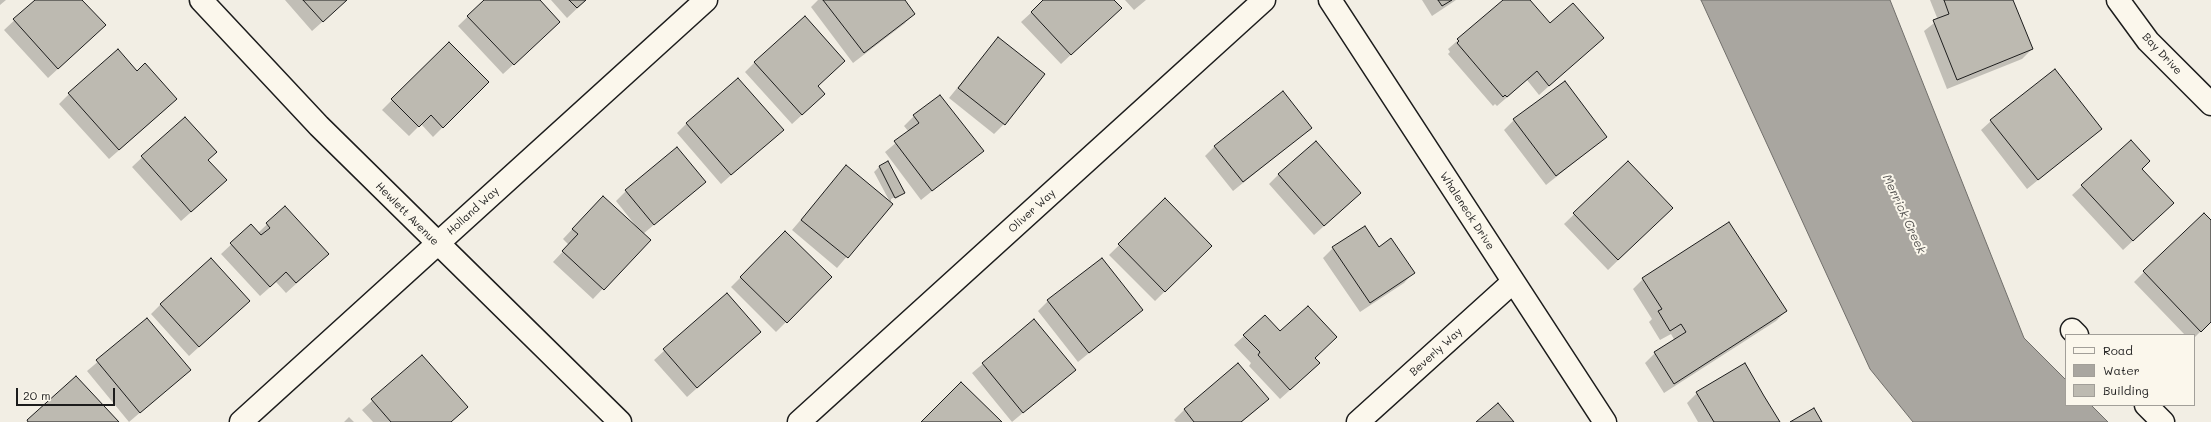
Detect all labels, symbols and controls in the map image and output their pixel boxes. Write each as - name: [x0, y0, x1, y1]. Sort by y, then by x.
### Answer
- street label: Bay Drive: [2139, 30, 2185, 78]
- street label: Whaleneck Drive: [1437, 170, 1497, 252]
- water label: Merrick Creek: [1879, 172, 1929, 256]
- street label: Hewlett Avenue: [373, 180, 441, 248]
- street label: Holland Way: [444, 184, 502, 238]
- street label: Oliver Way: [1006, 186, 1058, 236]
- street label: Beverly Way: [1407, 325, 1465, 379]
- legend: [2065, 334, 2195, 406]
- text: Road: [2103, 342, 2133, 358]
- text: Water: [2103, 362, 2140, 378]
- scale bar: [18, 380, 117, 406]
- text: Building: [2103, 382, 2149, 398]
- text: 20 m: [23, 387, 51, 403]

